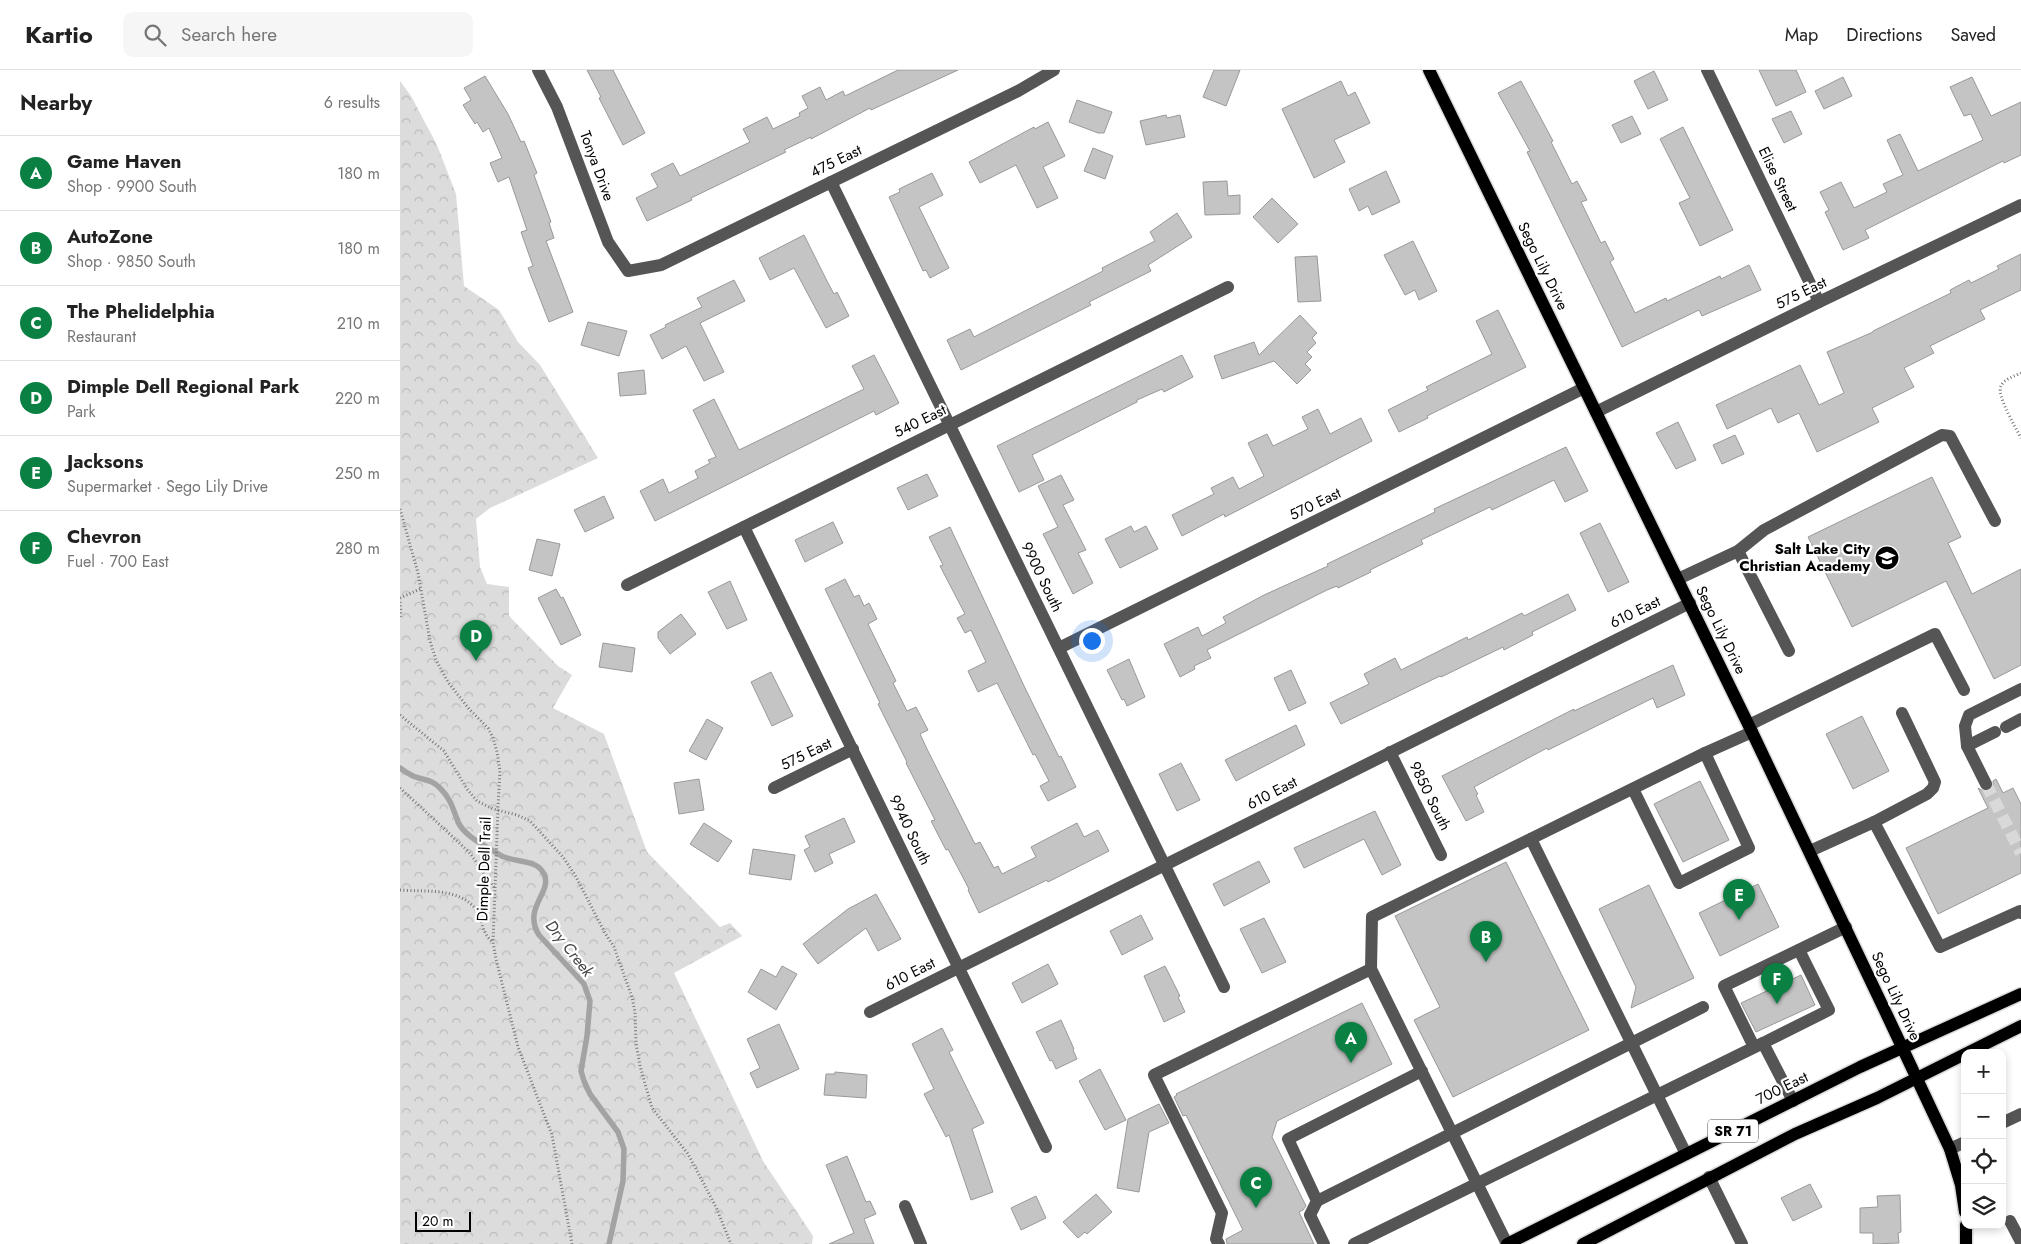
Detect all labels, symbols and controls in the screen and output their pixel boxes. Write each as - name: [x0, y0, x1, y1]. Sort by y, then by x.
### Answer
- search box: [123, 12, 473, 57]
- text: Kartio: [25, 17, 93, 52]
- icon: search: [141, 21, 169, 49]
- text: Search here: [181, 21, 277, 48]
- text: Map: [1785, 22, 1818, 48]
- text: Directions: [1846, 22, 1922, 48]
- text: Saved: [1950, 22, 1996, 48]
- text: Nearby: [20, 88, 92, 118]
- text: 6 results: [324, 91, 380, 114]
- street label: Tonya Drive: [574, 128, 620, 204]
- street label: 475 East: [807, 139, 866, 183]
- street label: Elise Street: [1753, 143, 1803, 215]
- text: Game Haven: [67, 148, 182, 175]
- text: A: [30, 162, 42, 185]
- text: 180 m: [337, 162, 380, 185]
- text: Shop · 9900 South: [67, 175, 197, 198]
- street label: Sego Lily Drive: [1512, 218, 1574, 314]
- text: AutoZone: [67, 223, 153, 250]
- text: B: [31, 237, 41, 260]
- text: 180 m: [337, 237, 380, 260]
- text: Shop · 9850 South: [67, 250, 196, 273]
- street label: 575 East: [1772, 271, 1831, 315]
- text: The Phelidelphia: [67, 298, 215, 325]
- text: C: [30, 312, 42, 335]
- text: 210 m: [337, 312, 380, 335]
- text: Restaurant: [67, 325, 136, 348]
- text: Dimple Dell Regional Park: [67, 373, 299, 400]
- text: D: [30, 387, 42, 410]
- text: 220 m: [335, 387, 380, 410]
- street label: 540 East: [890, 399, 950, 443]
- text: Park: [67, 400, 96, 423]
- text: Jacksons: [67, 448, 143, 475]
- text: E: [31, 462, 41, 485]
- text: 250 m: [335, 462, 380, 485]
- text: Supermarket · Sego Lily Drive: [67, 475, 268, 498]
- street label: 570 East: [1285, 482, 1345, 526]
- text: Chevron: [67, 523, 141, 550]
- text: F: [32, 537, 40, 560]
- text: 280 m: [335, 537, 380, 560]
- street label: 9900 South: [1016, 538, 1068, 616]
- place label: Salt Lake City Christian Academy: [1739, 538, 1870, 577]
- school or university icon: Salt Lake City Christian Academy: [1874, 545, 1900, 571]
- text: Fuel · 700 East: [67, 550, 169, 573]
- street label: Sego Lily Drive: [1690, 582, 1752, 678]
- street label: 610 East: [1606, 590, 1664, 634]
- pin: D: [460, 620, 492, 661]
- your location: [1079, 628, 1105, 654]
- street label: 575 East: [777, 732, 836, 776]
- street label: 9850 South: [1404, 758, 1456, 834]
- street label: 610 East: [1243, 771, 1301, 815]
- street label: 9940 South: [884, 791, 936, 869]
- street label: Dimple Dell Trail: [471, 816, 497, 922]
- pin: E: [1723, 879, 1755, 920]
- water label: Dry Creek: [540, 915, 600, 983]
- pin: B: [1470, 921, 1502, 962]
- street label: Sego Lily Drive: [1866, 948, 1926, 1044]
- street label: 610 East: [881, 952, 939, 996]
- pin: F: [1761, 963, 1793, 1004]
- pin: A: [1335, 1022, 1367, 1063]
- map controls: [1961, 1049, 2006, 1229]
- button: +: [1961, 1049, 2006, 1094]
- street label: 700 East: [1752, 1066, 1812, 1110]
- button: −: [1961, 1094, 2006, 1139]
- road number: SR 71: [1708, 1120, 1758, 1142]
- button: locate: [1961, 1139, 2006, 1184]
- pin: C: [1240, 1167, 1272, 1208]
- button: layers: [1961, 1184, 2006, 1229]
- scale bar: [415, 1209, 471, 1232]
- text: 20 m: [422, 1211, 454, 1231]

